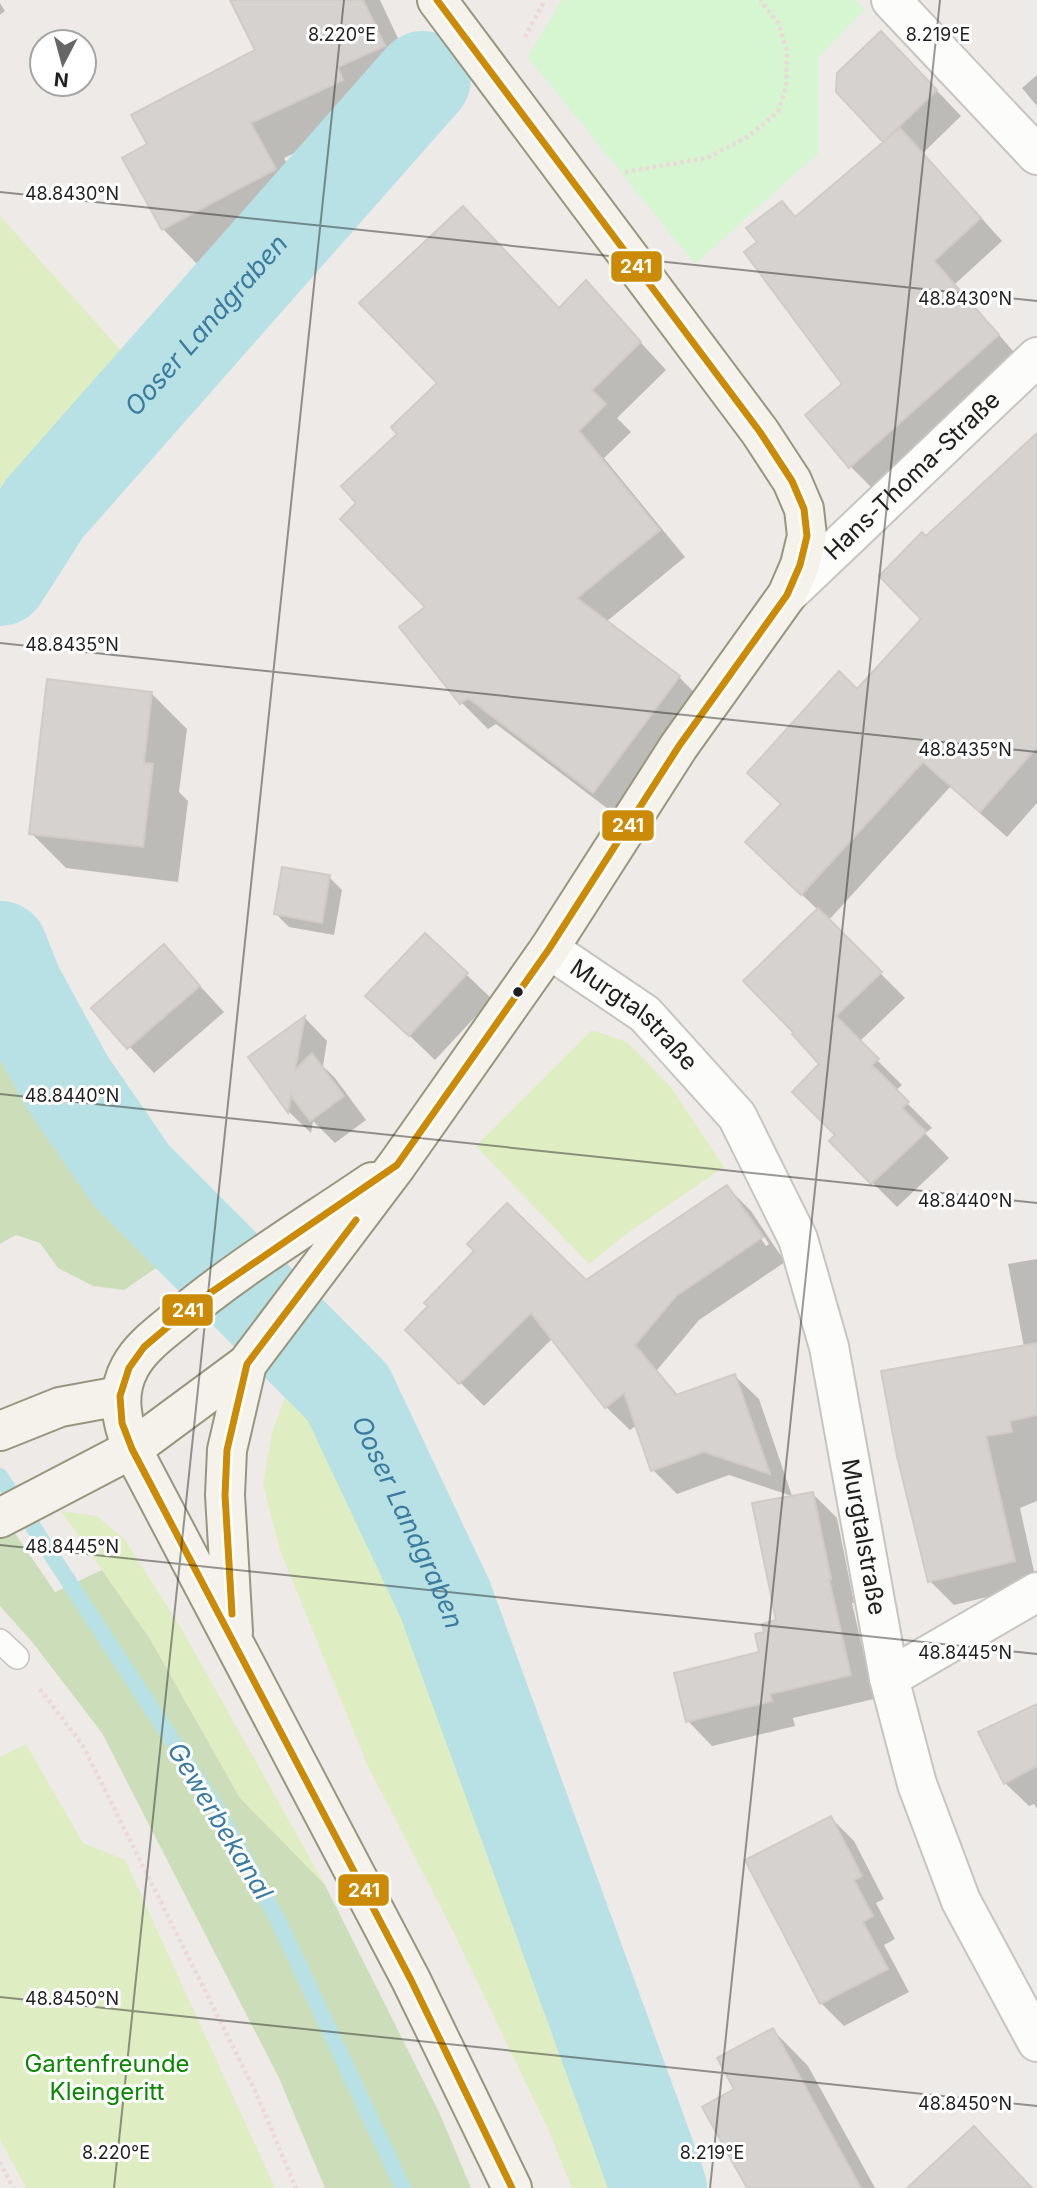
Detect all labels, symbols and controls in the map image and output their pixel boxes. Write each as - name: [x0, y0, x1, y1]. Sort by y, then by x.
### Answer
- text: 8.220°E: [308, 24, 376, 45]
- text: 8.219°E: [906, 24, 970, 45]
- north arrow: [28, 28, 98, 98]
- text: N: [53, 67, 70, 92]
- text: 48.8430°N: [25, 183, 119, 204]
- water label: Ooser Landgraben: [118, 228, 294, 422]
- line badge: 241: [610, 250, 663, 283]
- text: 241: [620, 255, 652, 278]
- text: 48.8430°N: [918, 288, 1012, 309]
- street label: Hans-Thoma-Straße: [818, 385, 1006, 566]
- text: 48.8435°N: [25, 634, 119, 655]
- text: 48.8435°N: [918, 739, 1012, 760]
- line badge: 241: [601, 809, 655, 842]
- text: 241: [612, 814, 644, 837]
- street label: Murgtalstraße: [565, 953, 704, 1076]
- unlabelled marker: [511, 985, 525, 999]
- text: 48.8440°N: [25, 1085, 119, 1106]
- text: 48.8440°N: [918, 1190, 1012, 1211]
- line badge: 241: [161, 1293, 214, 1327]
- text: 241: [172, 1299, 204, 1322]
- water label: Ooser Landgraben: [346, 1411, 470, 1632]
- street label: Murgtalstraße: [836, 1456, 892, 1617]
- text: 48.8445°N: [25, 1536, 119, 1557]
- text: 48.8445°N: [918, 1642, 1012, 1663]
- water label: Gewerbekanal: [161, 1736, 280, 1906]
- line badge: 241: [337, 1873, 390, 1907]
- text: 241: [348, 1879, 380, 1902]
- text: 48.8450°N: [25, 1988, 119, 2009]
- park label: Gartenfreunde Kleingeritt: [24, 2049, 190, 2106]
- text: 48.8450°N: [918, 2093, 1012, 2114]
- text: 8.220°E: [82, 2142, 150, 2163]
- text: 8.219°E: [680, 2142, 744, 2163]

